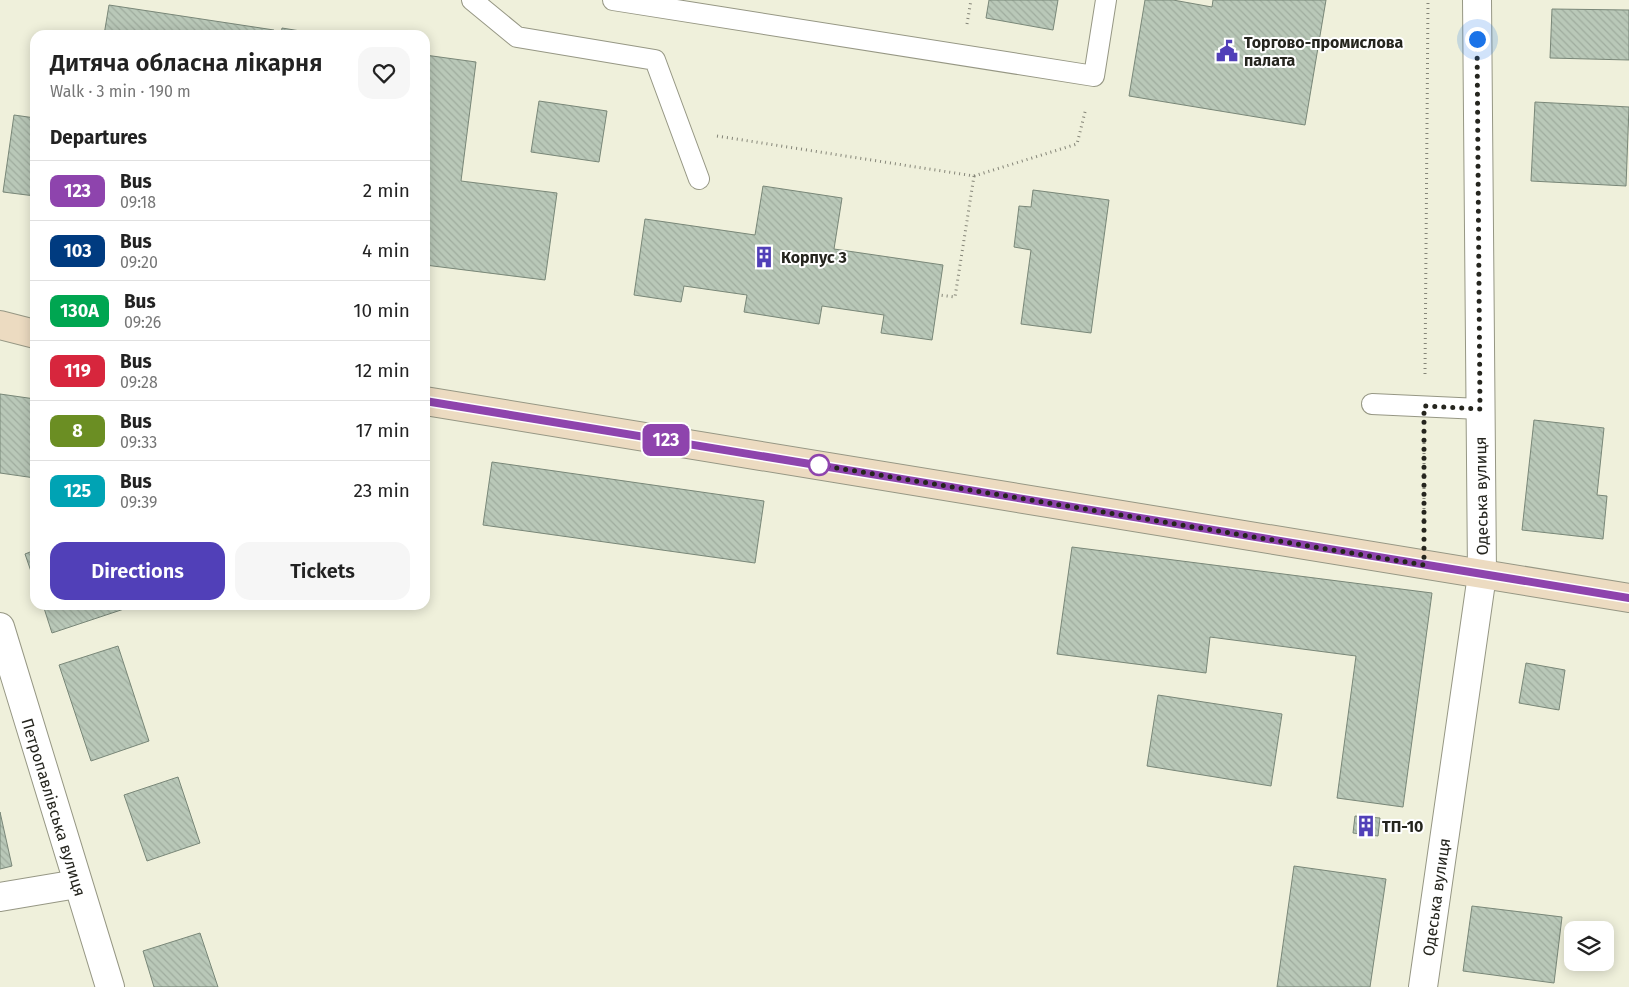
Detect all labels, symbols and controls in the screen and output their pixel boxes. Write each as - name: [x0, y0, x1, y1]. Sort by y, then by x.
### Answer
- your location: [1465, 27, 1490, 52]
- place label: Торгово-промислова палата: [1244, 33, 1403, 70]
- public building icon: Торгово-промислова палата: [1214, 38, 1240, 64]
- button: heart: [358, 47, 410, 99]
- text: Дитяча обласна лікарня: [50, 49, 323, 77]
- text: Walk · 3 min · 190 m: [50, 82, 191, 101]
- text: Departures: [50, 126, 147, 149]
- text: Bus: [120, 170, 152, 193]
- text: 2 min: [363, 179, 410, 202]
- text: 123: [64, 180, 91, 202]
- text: 09:18: [120, 193, 156, 212]
- text: Bus: [120, 230, 152, 253]
- text: 4 min: [362, 239, 410, 262]
- text: 103: [63, 240, 92, 262]
- building icon: Корпус 3: [751, 244, 777, 270]
- place label: Корпус 3: [781, 248, 847, 267]
- text: 09:20: [120, 253, 158, 272]
- text: Bus: [124, 290, 156, 313]
- text: 10 min: [353, 299, 410, 322]
- text: 130А: [60, 300, 99, 322]
- text: 09:26: [124, 313, 161, 332]
- text: Bus: [120, 350, 152, 373]
- text: 12 min: [355, 359, 410, 382]
- text: 119: [64, 360, 91, 382]
- text: 09:28: [120, 373, 158, 392]
- text: Bus: [120, 410, 152, 433]
- text: 17 min: [356, 419, 410, 442]
- text: 8: [72, 420, 83, 442]
- line badge: 123: [637, 424, 695, 456]
- text: 123: [653, 429, 679, 451]
- text: 09:33: [120, 433, 157, 452]
- street label: Одеська вулиця: [1471, 436, 1492, 556]
- unlabelled marker: [808, 454, 830, 476]
- text: Bus: [120, 470, 152, 493]
- text: 23 min: [353, 479, 410, 502]
- text: 125: [64, 480, 91, 502]
- text: 09:39: [120, 493, 157, 512]
- button: Directions: [50, 542, 225, 600]
- button: Tickets: [235, 542, 410, 600]
- street label: Петропавлівська вулиця: [17, 716, 90, 899]
- building icon: ТП-10: [1353, 813, 1379, 839]
- place label: ТП-10: [1382, 817, 1423, 836]
- street label: Одеська вулиця: [1419, 837, 1454, 957]
- map controls: [1564, 921, 1614, 971]
- button: layers: [1564, 921, 1614, 971]

